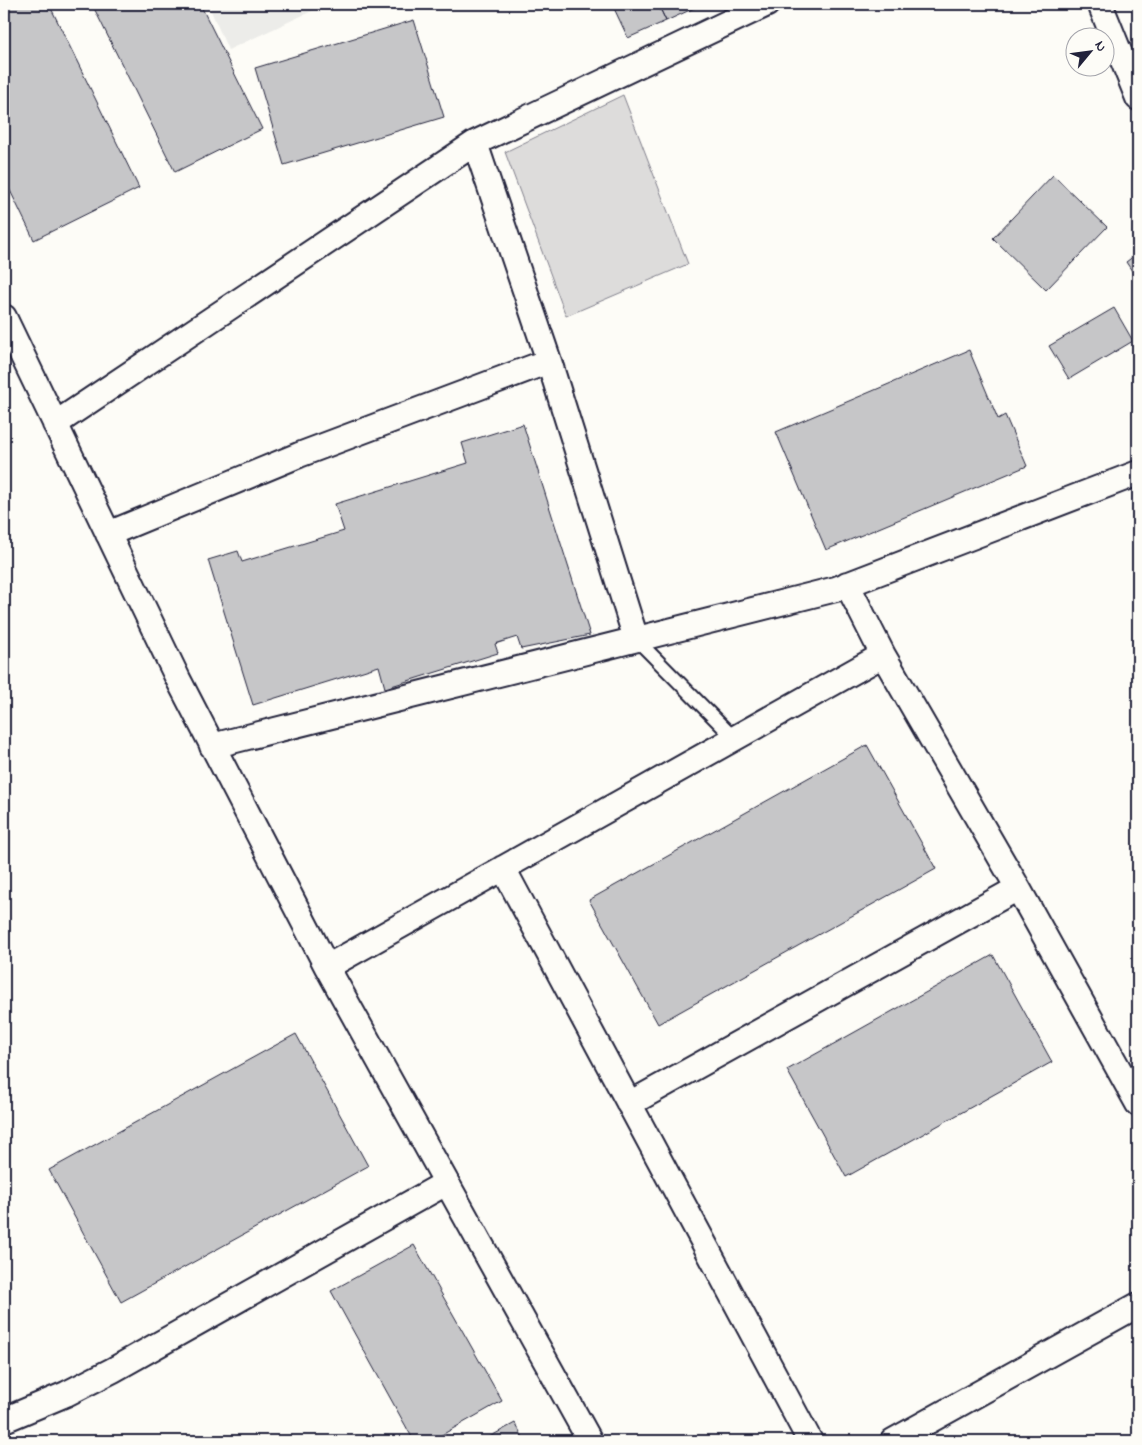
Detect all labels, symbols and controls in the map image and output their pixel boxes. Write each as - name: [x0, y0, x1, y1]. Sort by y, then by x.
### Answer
- north arrow: [1064, 28, 1114, 78]
- text: N: [1089, 37, 1112, 56]

